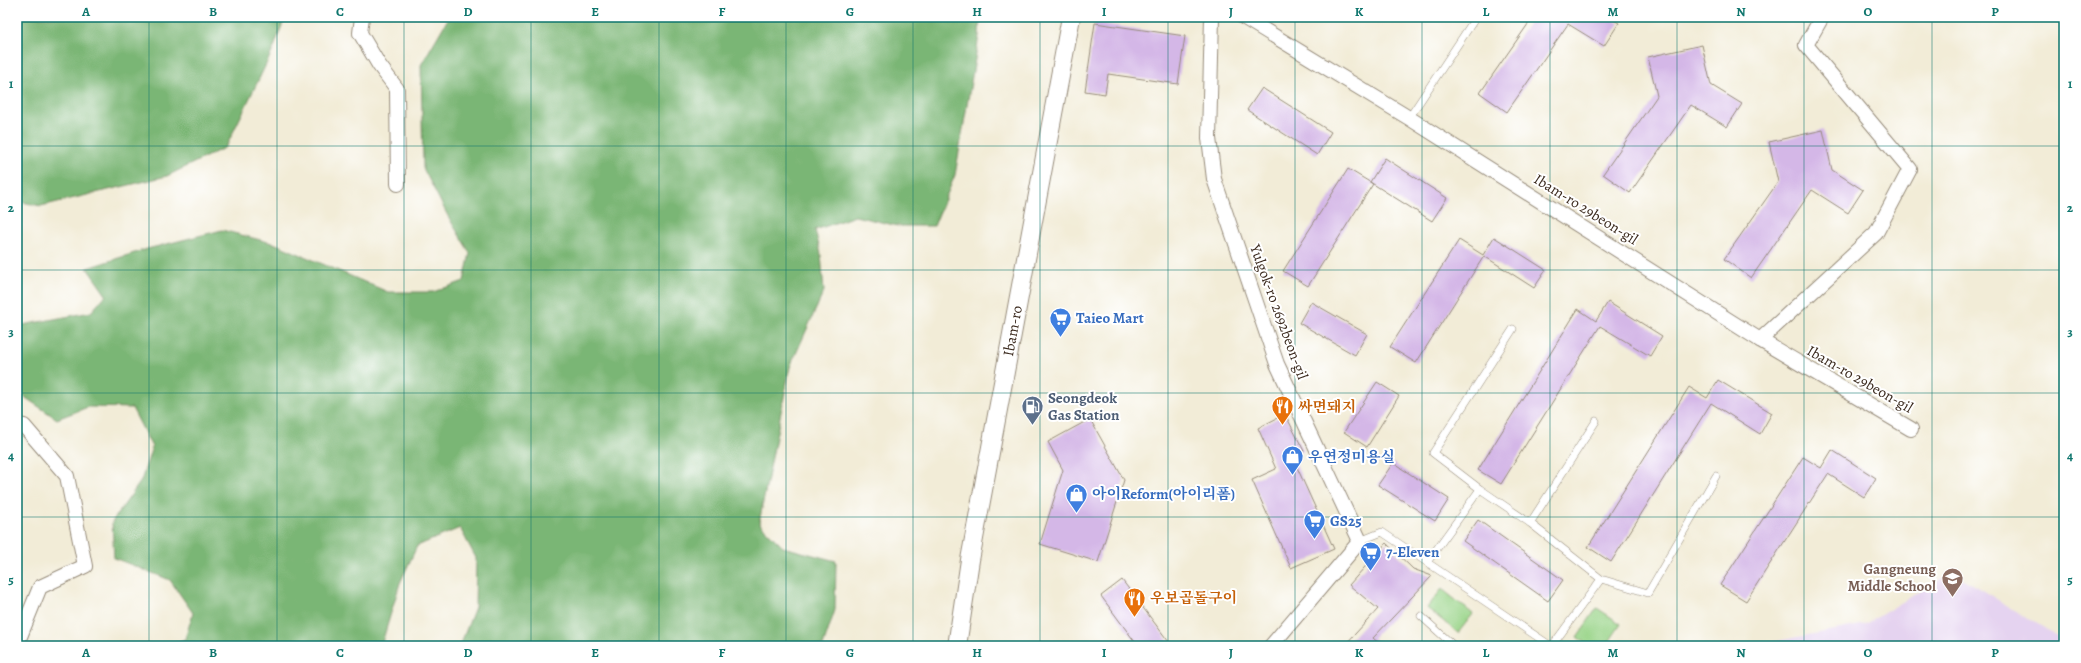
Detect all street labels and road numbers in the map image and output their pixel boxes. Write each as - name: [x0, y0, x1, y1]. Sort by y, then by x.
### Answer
- street label: Ibam-ro 29beon-gil: [1530, 169, 1642, 249]
- street label: Yulgok-ro 2692beon-gil: [1245, 241, 1313, 383]
- street label: Ibam-ro: [998, 304, 1027, 358]
- street label: Ibam-ro 29beon-gil: [1803, 341, 1917, 418]

